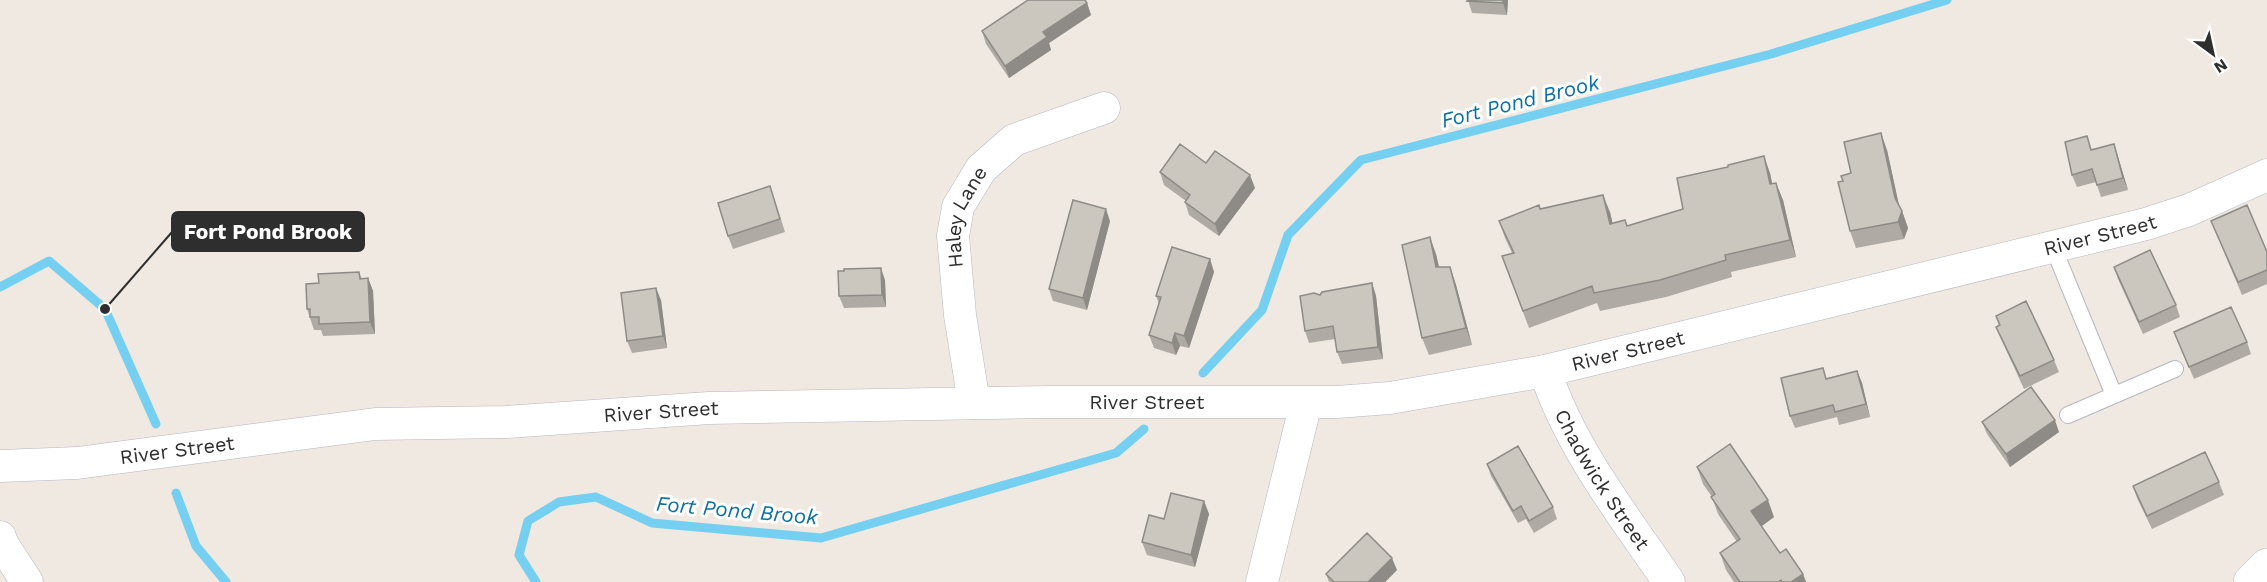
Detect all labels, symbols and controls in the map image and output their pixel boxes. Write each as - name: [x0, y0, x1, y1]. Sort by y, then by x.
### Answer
- north arrow: [2183, 24, 2243, 84]
- text: N: [2211, 55, 2231, 77]
- water label: Fort Pond Brook: [1438, 69, 1602, 133]
- street label: Haley Lane: [941, 162, 992, 269]
- street label: River Street: [2041, 209, 2160, 261]
- callout: Fort Pond Brook: [172, 212, 364, 251]
- text: Fort Pond Brook: [184, 219, 353, 244]
- street label: River Street: [1569, 325, 1687, 376]
- street label: River Street: [1089, 390, 1205, 414]
- street label: River Street: [603, 396, 719, 427]
- street label: Chadwick Street: [1550, 405, 1655, 555]
- street label: River Street: [118, 430, 236, 469]
- water label: Fort Pond Brook: [655, 490, 819, 530]

